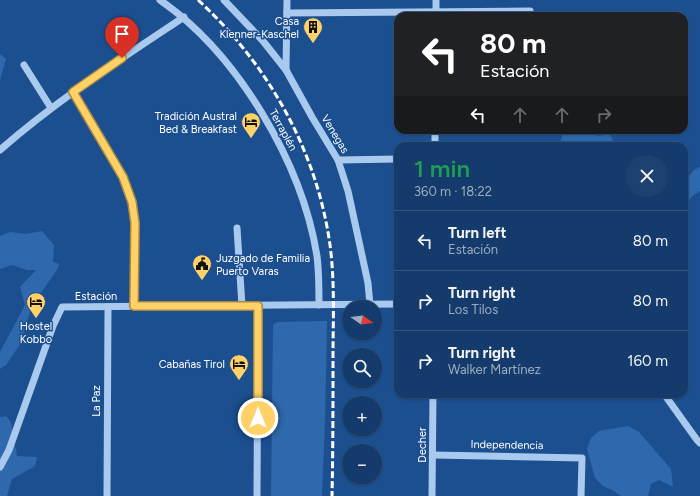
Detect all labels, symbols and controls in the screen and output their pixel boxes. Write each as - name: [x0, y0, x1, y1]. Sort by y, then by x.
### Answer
- place label: Casa Klenner-Kaschel: [219, 15, 299, 41]
- building icon: Casa Klenner-Kaschel: [302, 16, 324, 44]
- pin: [105, 17, 139, 58]
- icon: arrive: [111, 23, 133, 45]
- text: 80 m: [480, 26, 546, 60]
- icon: left: [414, 28, 466, 80]
- text: Estación: [480, 60, 549, 82]
- icon: left: [467, 104, 489, 126]
- icon: ahead: [509, 104, 531, 126]
- icon: ahead: [551, 104, 573, 126]
- icon: right: [593, 104, 615, 126]
- street label: Terraplén: [266, 107, 300, 153]
- place label: Tradición Austral Bed & Breakfast: [155, 110, 237, 136]
- hotel icon: Tradición Austral Bed & Breakfast: [240, 111, 262, 139]
- street label: Venegas: [318, 112, 352, 156]
- text: 1 min: [414, 154, 470, 183]
- button: close: [626, 155, 668, 197]
- text: 360 m · 18:22: [414, 184, 492, 199]
- text: Turn left: [448, 224, 506, 242]
- icon: left: [414, 230, 436, 252]
- text: 80 m: [633, 232, 668, 250]
- text: Estación: [448, 242, 498, 257]
- place label: Juzgado de Familia Puerto Varas: [216, 252, 310, 278]
- public building icon: Juzgado de Familia Puerto Varas: [191, 253, 213, 281]
- text: Turn right: [448, 284, 516, 302]
- street label: Estación: [75, 290, 117, 303]
- icon: right: [414, 290, 436, 312]
- hotel icon: Hostel Kobbo: [25, 291, 47, 319]
- text: 80 m: [633, 292, 668, 310]
- north arrow: [342, 300, 382, 340]
- map controls: [342, 300, 382, 484]
- text: Los Tilos: [448, 302, 498, 317]
- place label: Hostel Kobbo: [20, 320, 52, 346]
- text: Turn right: [448, 344, 516, 362]
- button: search: [342, 348, 382, 388]
- icon: right: [414, 350, 436, 372]
- text: 160 m: [627, 352, 668, 370]
- hotel icon: Cabañas Tirol: [228, 353, 250, 381]
- place label: Cabañas Tirol: [159, 358, 225, 371]
- text: Walker Martínez: [448, 362, 541, 377]
- street label: La Paz: [90, 385, 103, 417]
- button: +: [342, 396, 382, 436]
- position arrow: [237, 397, 279, 439]
- street label: Decher: [416, 427, 429, 463]
- street label: Independencia: [470, 438, 544, 452]
- button: −: [342, 444, 382, 484]

